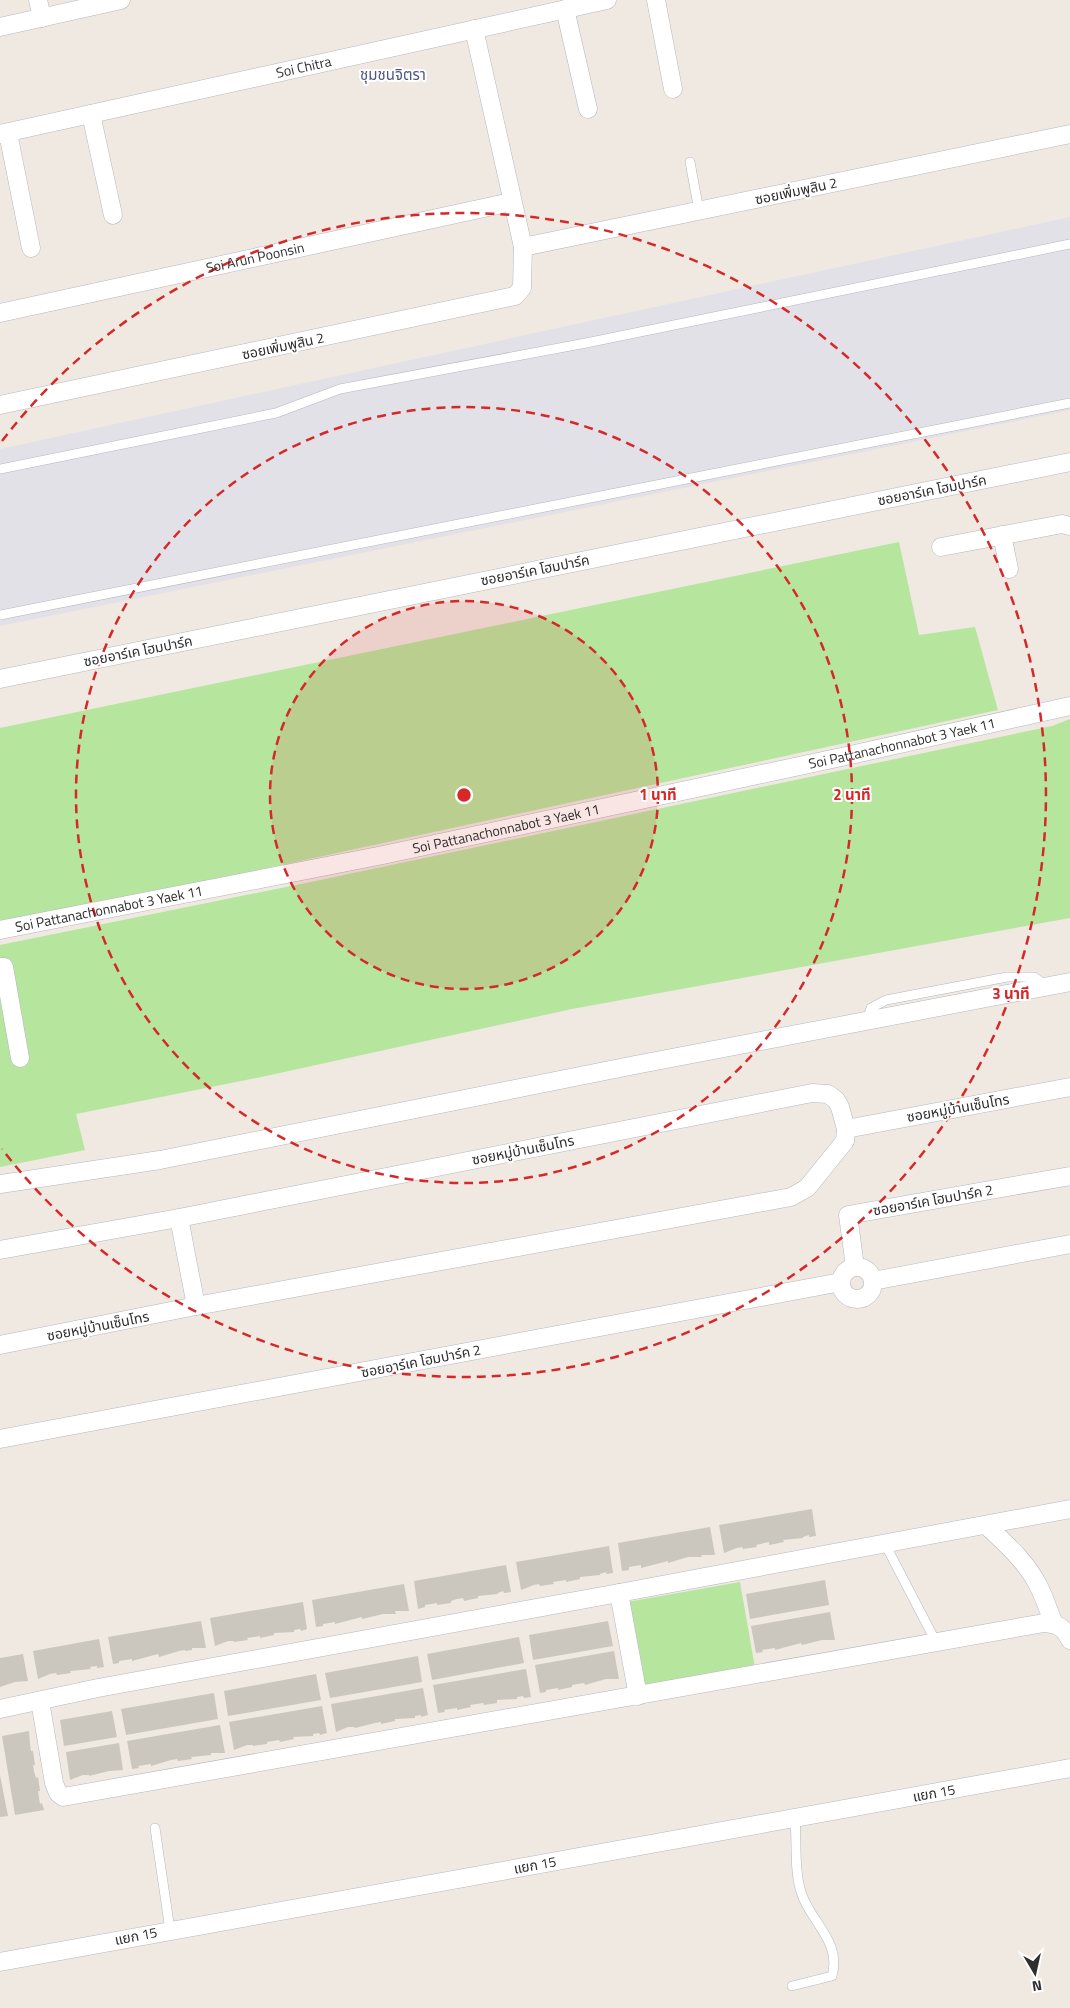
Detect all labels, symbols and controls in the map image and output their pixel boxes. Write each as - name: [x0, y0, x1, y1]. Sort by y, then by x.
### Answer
- street label: Soi Chitra: [274, 50, 333, 83]
- district label: ชุมชนจิตรา: [360, 63, 426, 86]
- street label: ซอยเพิ่มพูสิน 2: [753, 172, 839, 209]
- street label: Soi Arun Poonsin: [204, 236, 306, 278]
- street label: ซอยเพิ่มพูสิน 2: [240, 327, 326, 364]
- street label: ซอยอาร์เค โฮมปาร์ค: [876, 469, 988, 510]
- street label: ซอยอาร์เค โฮมปาร์ค: [479, 549, 591, 590]
- street label: ซอยอาร์เค โฮมปาร์ค: [82, 630, 194, 671]
- street label: Soi Pattanachonnabot 3 Yaek 11: [806, 712, 997, 774]
- text: 1 นาที: [639, 783, 677, 806]
- text: 2 นาที: [833, 783, 871, 806]
- centre of rings: [455, 786, 473, 804]
- street label: Soi Pattanachonnabot 3 Yaek 11: [410, 798, 601, 858]
- street label: Soi Pattanachonnabot 3 Yaek 11: [13, 880, 204, 937]
- text: 3 นาที: [992, 982, 1030, 1005]
- street label: ซอยหมู่บ้านเซ็นโทร: [905, 1088, 1011, 1127]
- street label: ซอยหมู่บ้านเซ็นโทร: [470, 1129, 576, 1170]
- street label: ซอยอาร์เค โฮมปาร์ค 2: [871, 1179, 995, 1220]
- street label: ซอยหมู่บ้านเซ็นโทร: [45, 1305, 151, 1346]
- street label: ซอยอาร์เค โฮมปาร์ค 2: [359, 1339, 483, 1382]
- street label: แยก 15: [911, 1778, 957, 1807]
- street label: แยก 15: [512, 1850, 558, 1879]
- street label: แยก 15: [113, 1921, 159, 1950]
- north arrow: [1010, 1948, 1060, 1998]
- text: N: [1031, 1975, 1044, 1997]

